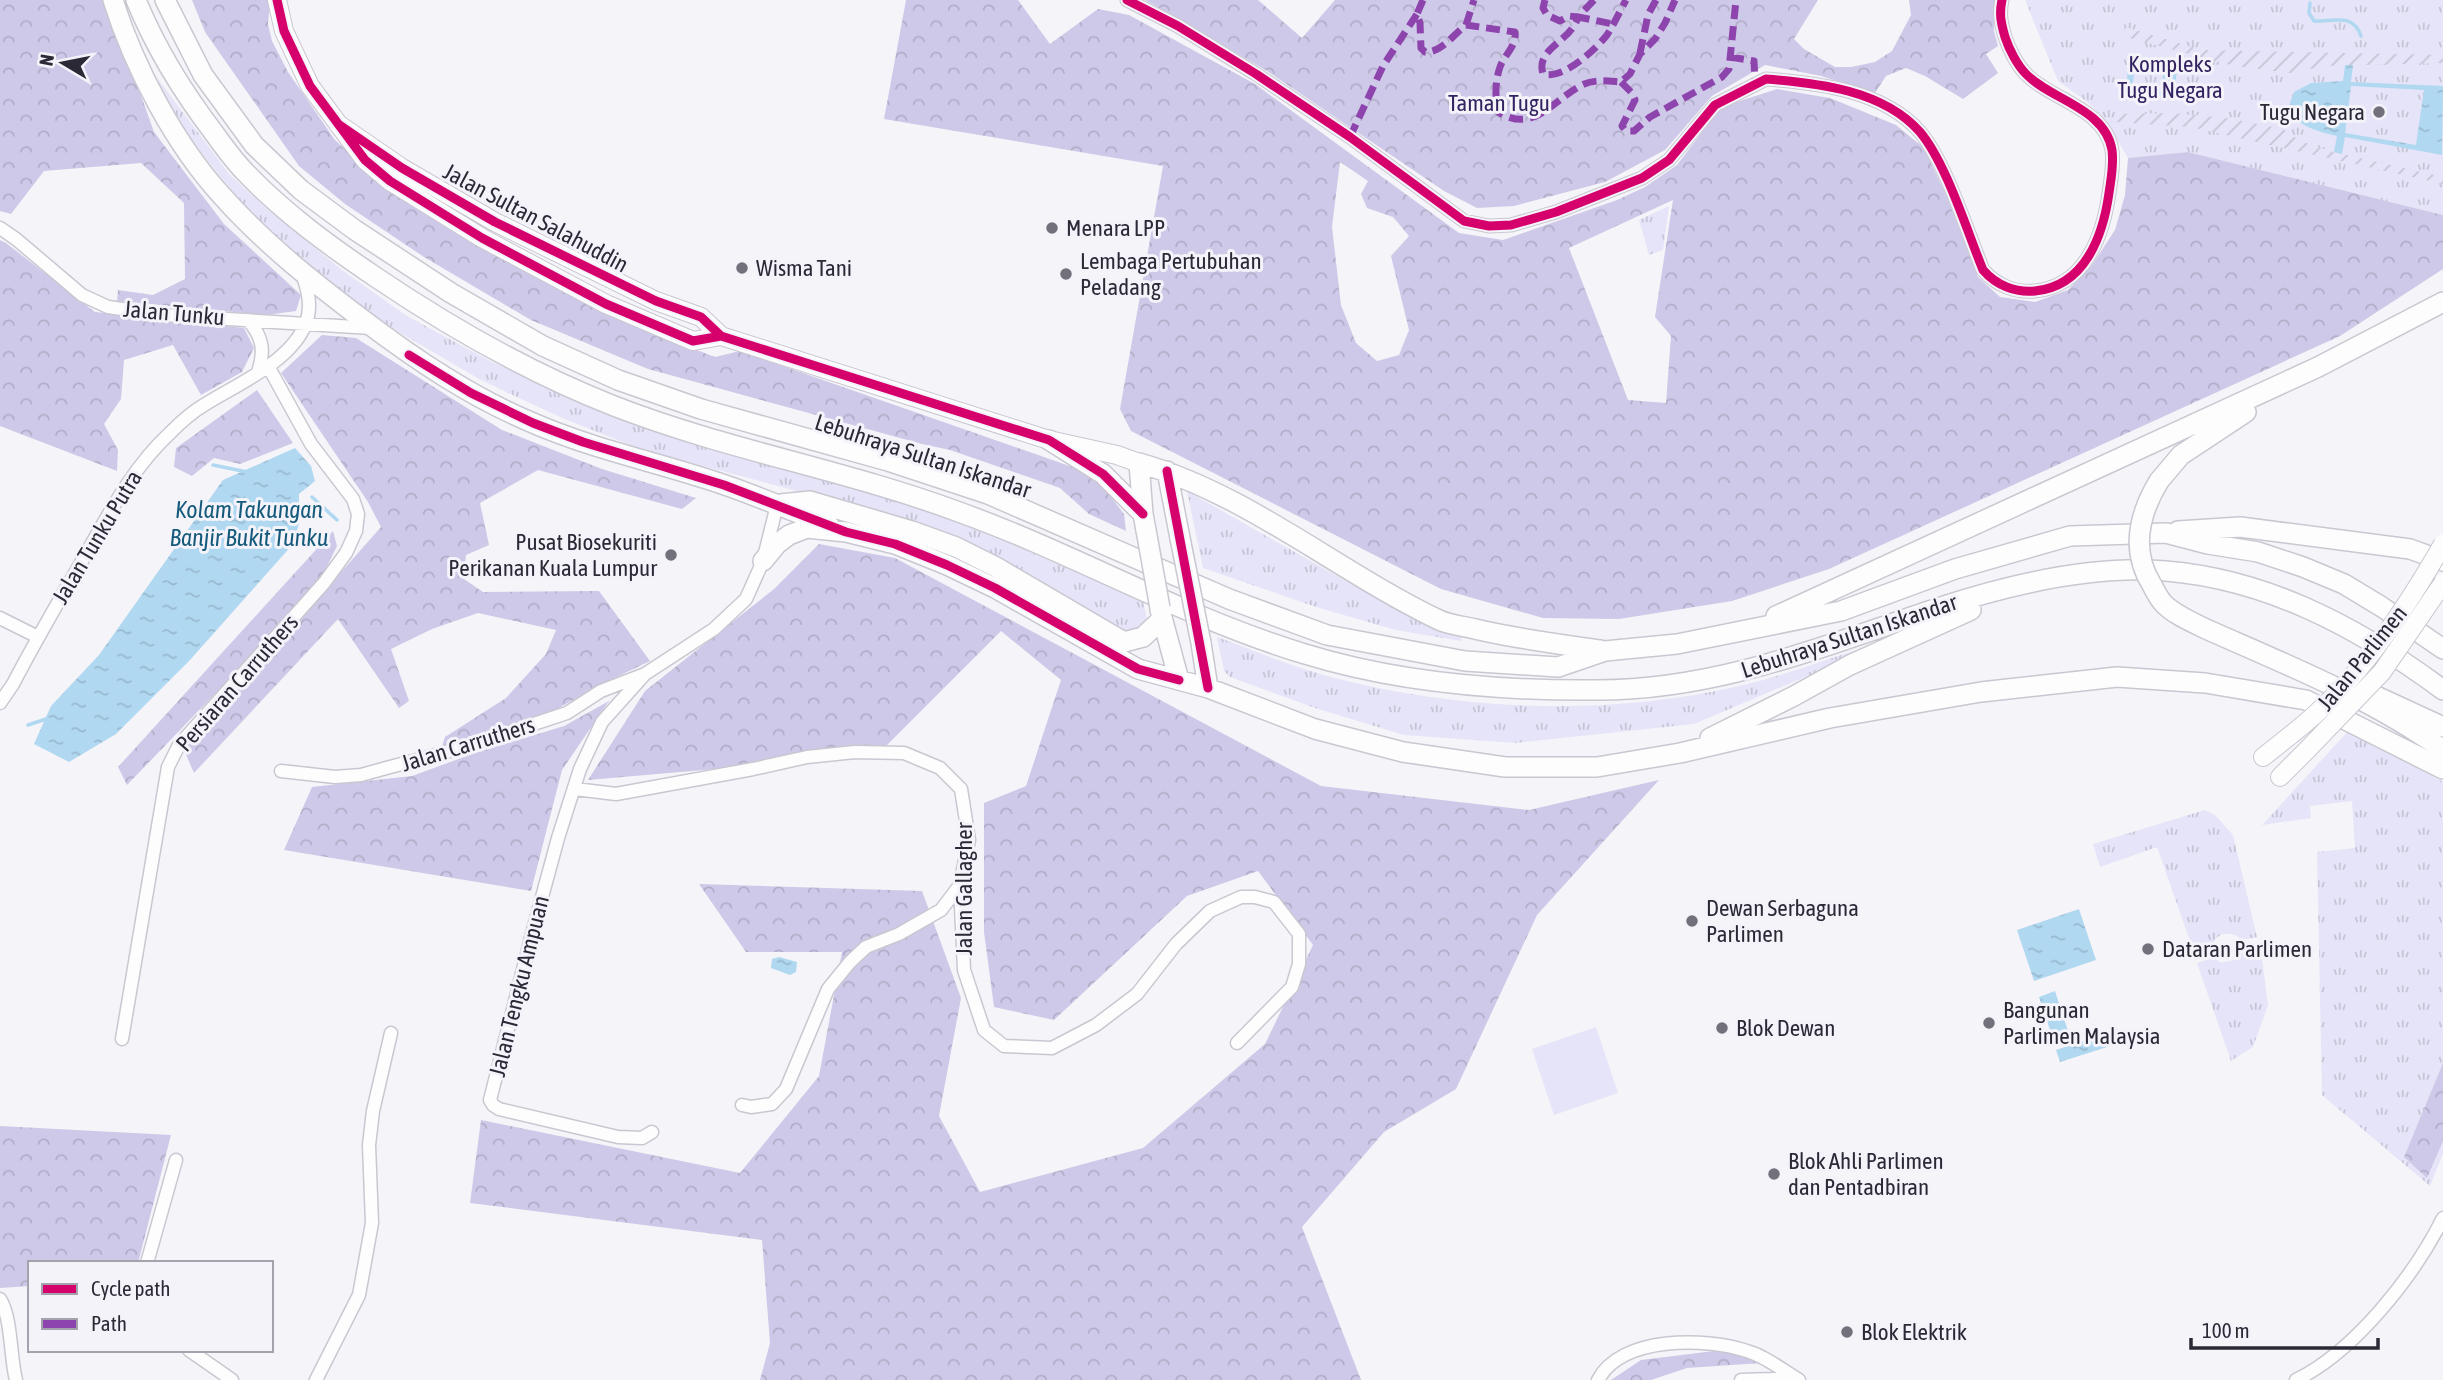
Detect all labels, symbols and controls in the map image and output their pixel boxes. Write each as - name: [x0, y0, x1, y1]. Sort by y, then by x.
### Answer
- north arrow: [28, 28, 98, 98]
- park label: Kompleks Tugu Negara: [2117, 51, 2223, 103]
- text: N: [34, 53, 58, 67]
- park label: Taman Tugu: [1448, 90, 1550, 116]
- place label: Tugu Negara: [2260, 99, 2365, 125]
- marker: Tugu Negara: [2371, 104, 2387, 120]
- street label: Jalan Sultan Salahuddin: [439, 158, 633, 278]
- place label: Menara LPP: [1066, 215, 1165, 241]
- marker: Menara LPP: [1044, 220, 1060, 236]
- place label: Lembaga Pertubuhan Peladang: [1080, 248, 1262, 300]
- place label: Wisma Tani: [756, 255, 852, 281]
- marker: Wisma Tani: [734, 260, 750, 276]
- marker: Lembaga Pertubuhan Peladang: [1058, 266, 1074, 282]
- street label: Jalan Tunku: [122, 296, 226, 330]
- street label: Lebuhraya Sultan Iskandar: [812, 409, 1035, 504]
- street label: Jalan Tunku Putra: [47, 466, 147, 608]
- water label: Kolam Takungan Banjir Bukit Tunku: [170, 496, 329, 551]
- place label: Pusat Biosekuriti Perikanan Kuala Lumpur: [448, 529, 658, 581]
- marker: Pusat Biosekuriti Perikanan Kuala Lumpur: [663, 547, 679, 563]
- street label: Lebuhraya Sultan Iskandar: [1738, 588, 1961, 683]
- street label: Jalan Parlimen: [2312, 600, 2412, 716]
- street label: Persiaran Carruthers: [171, 609, 303, 757]
- street label: Jalan Carruthers: [398, 711, 538, 777]
- street label: Jalan Gallagher: [951, 821, 977, 956]
- street label: Jalan Tengku Ampuan: [484, 893, 554, 1079]
- place label: Dewan Serbaguna Parlimen: [1706, 895, 1859, 947]
- marker: Dewan Serbaguna Parlimen: [1684, 913, 1700, 929]
- place label: Dataran Parlimen: [2162, 936, 2312, 962]
- marker: Dataran Parlimen: [2140, 941, 2156, 957]
- place label: Bangunan Parlimen Malaysia: [2003, 997, 2160, 1049]
- place label: Blok Dewan: [1736, 1015, 1835, 1041]
- marker: Bangunan Parlimen Malaysia: [1981, 1015, 1997, 1031]
- marker: Blok Dewan: [1714, 1020, 1730, 1036]
- place label: Blok Ahli Parlimen dan Pentadbiran: [1788, 1148, 1944, 1200]
- marker: Blok Ahli Parlimen dan Pentadbiran: [1766, 1166, 1782, 1182]
- legend: [28, 1261, 273, 1352]
- text: Cycle path: [91, 1276, 170, 1300]
- scale bar: [2191, 1306, 2378, 1350]
- text: Path: [91, 1311, 127, 1335]
- text: 100 m: [2202, 1318, 2250, 1342]
- place label: Blok Elektrik: [1861, 1319, 1967, 1345]
- marker: Blok Elektrik: [1839, 1324, 1855, 1340]

